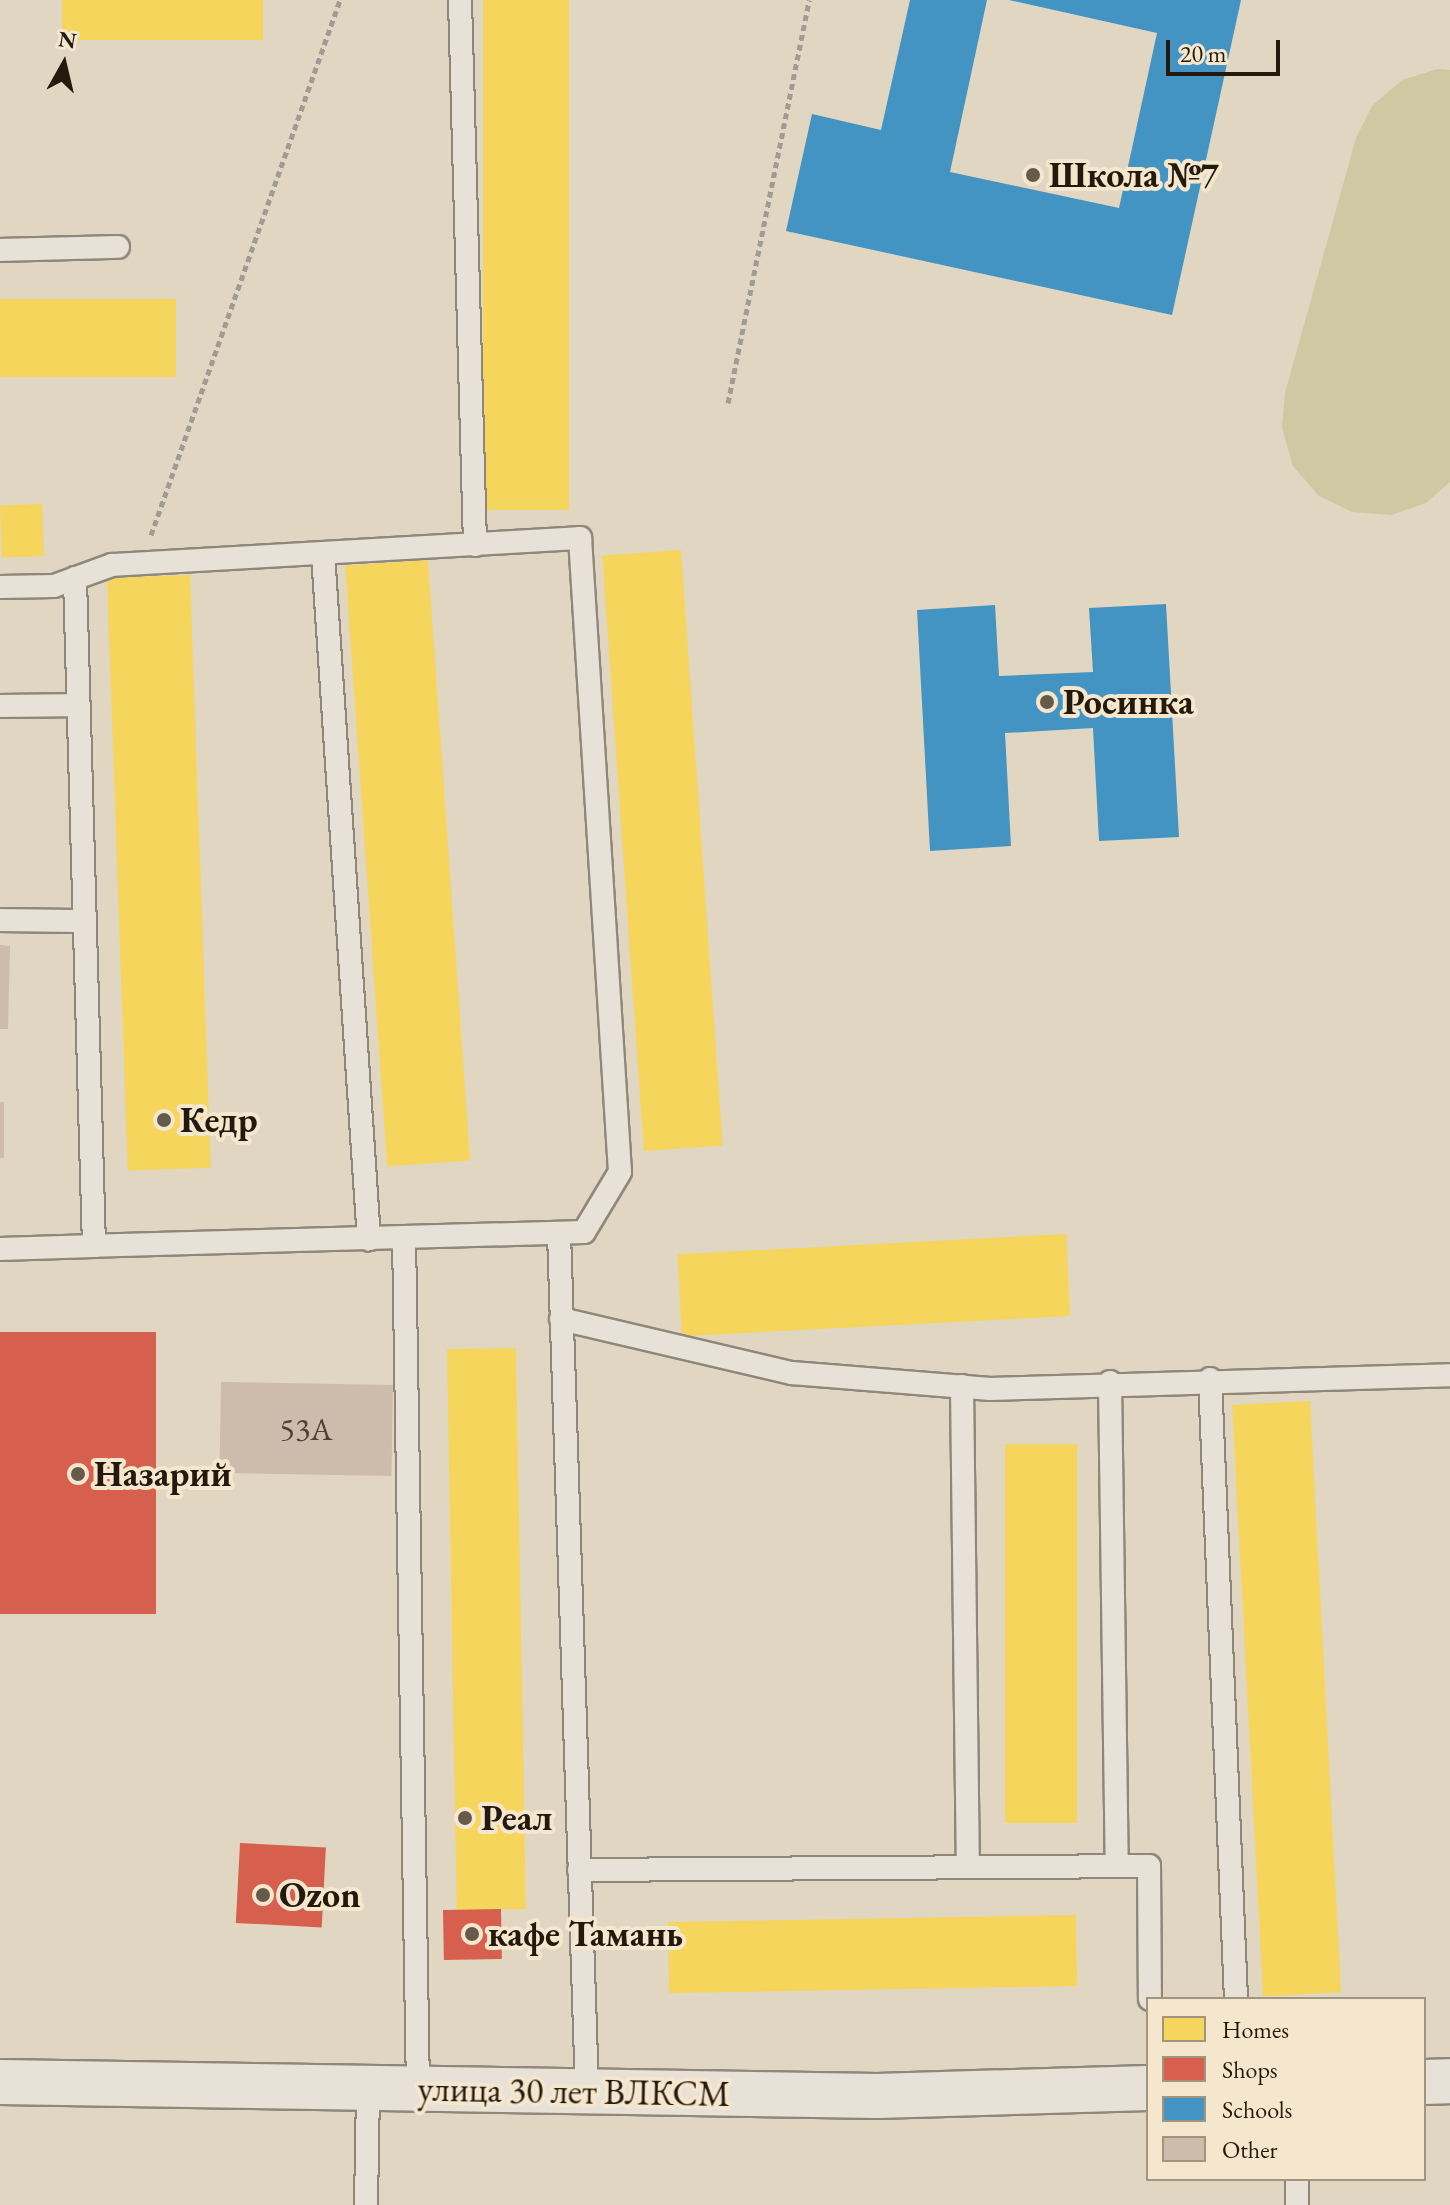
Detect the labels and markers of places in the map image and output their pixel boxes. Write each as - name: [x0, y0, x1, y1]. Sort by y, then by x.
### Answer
- place label: Школа №7: [1049, 153, 1219, 197]
- marker: Школа №7: [1024, 166, 1042, 184]
- place label: Росинка: [1063, 680, 1194, 724]
- marker: Росинка: [1038, 693, 1056, 711]
- place label: Кедр: [180, 1098, 258, 1142]
- marker: Кедр: [155, 1111, 173, 1129]
- place label: Назарий: [94, 1452, 232, 1496]
- marker: Назарий: [69, 1465, 87, 1483]
- place label: Реал: [481, 1796, 552, 1840]
- marker: Реал: [456, 1809, 474, 1827]
- place label: Ozon: [279, 1873, 361, 1917]
- marker: Ozon: [254, 1886, 272, 1904]
- place label: кафе Тамань: [488, 1912, 683, 1956]
- marker: кафе Тамань: [463, 1925, 481, 1943]

